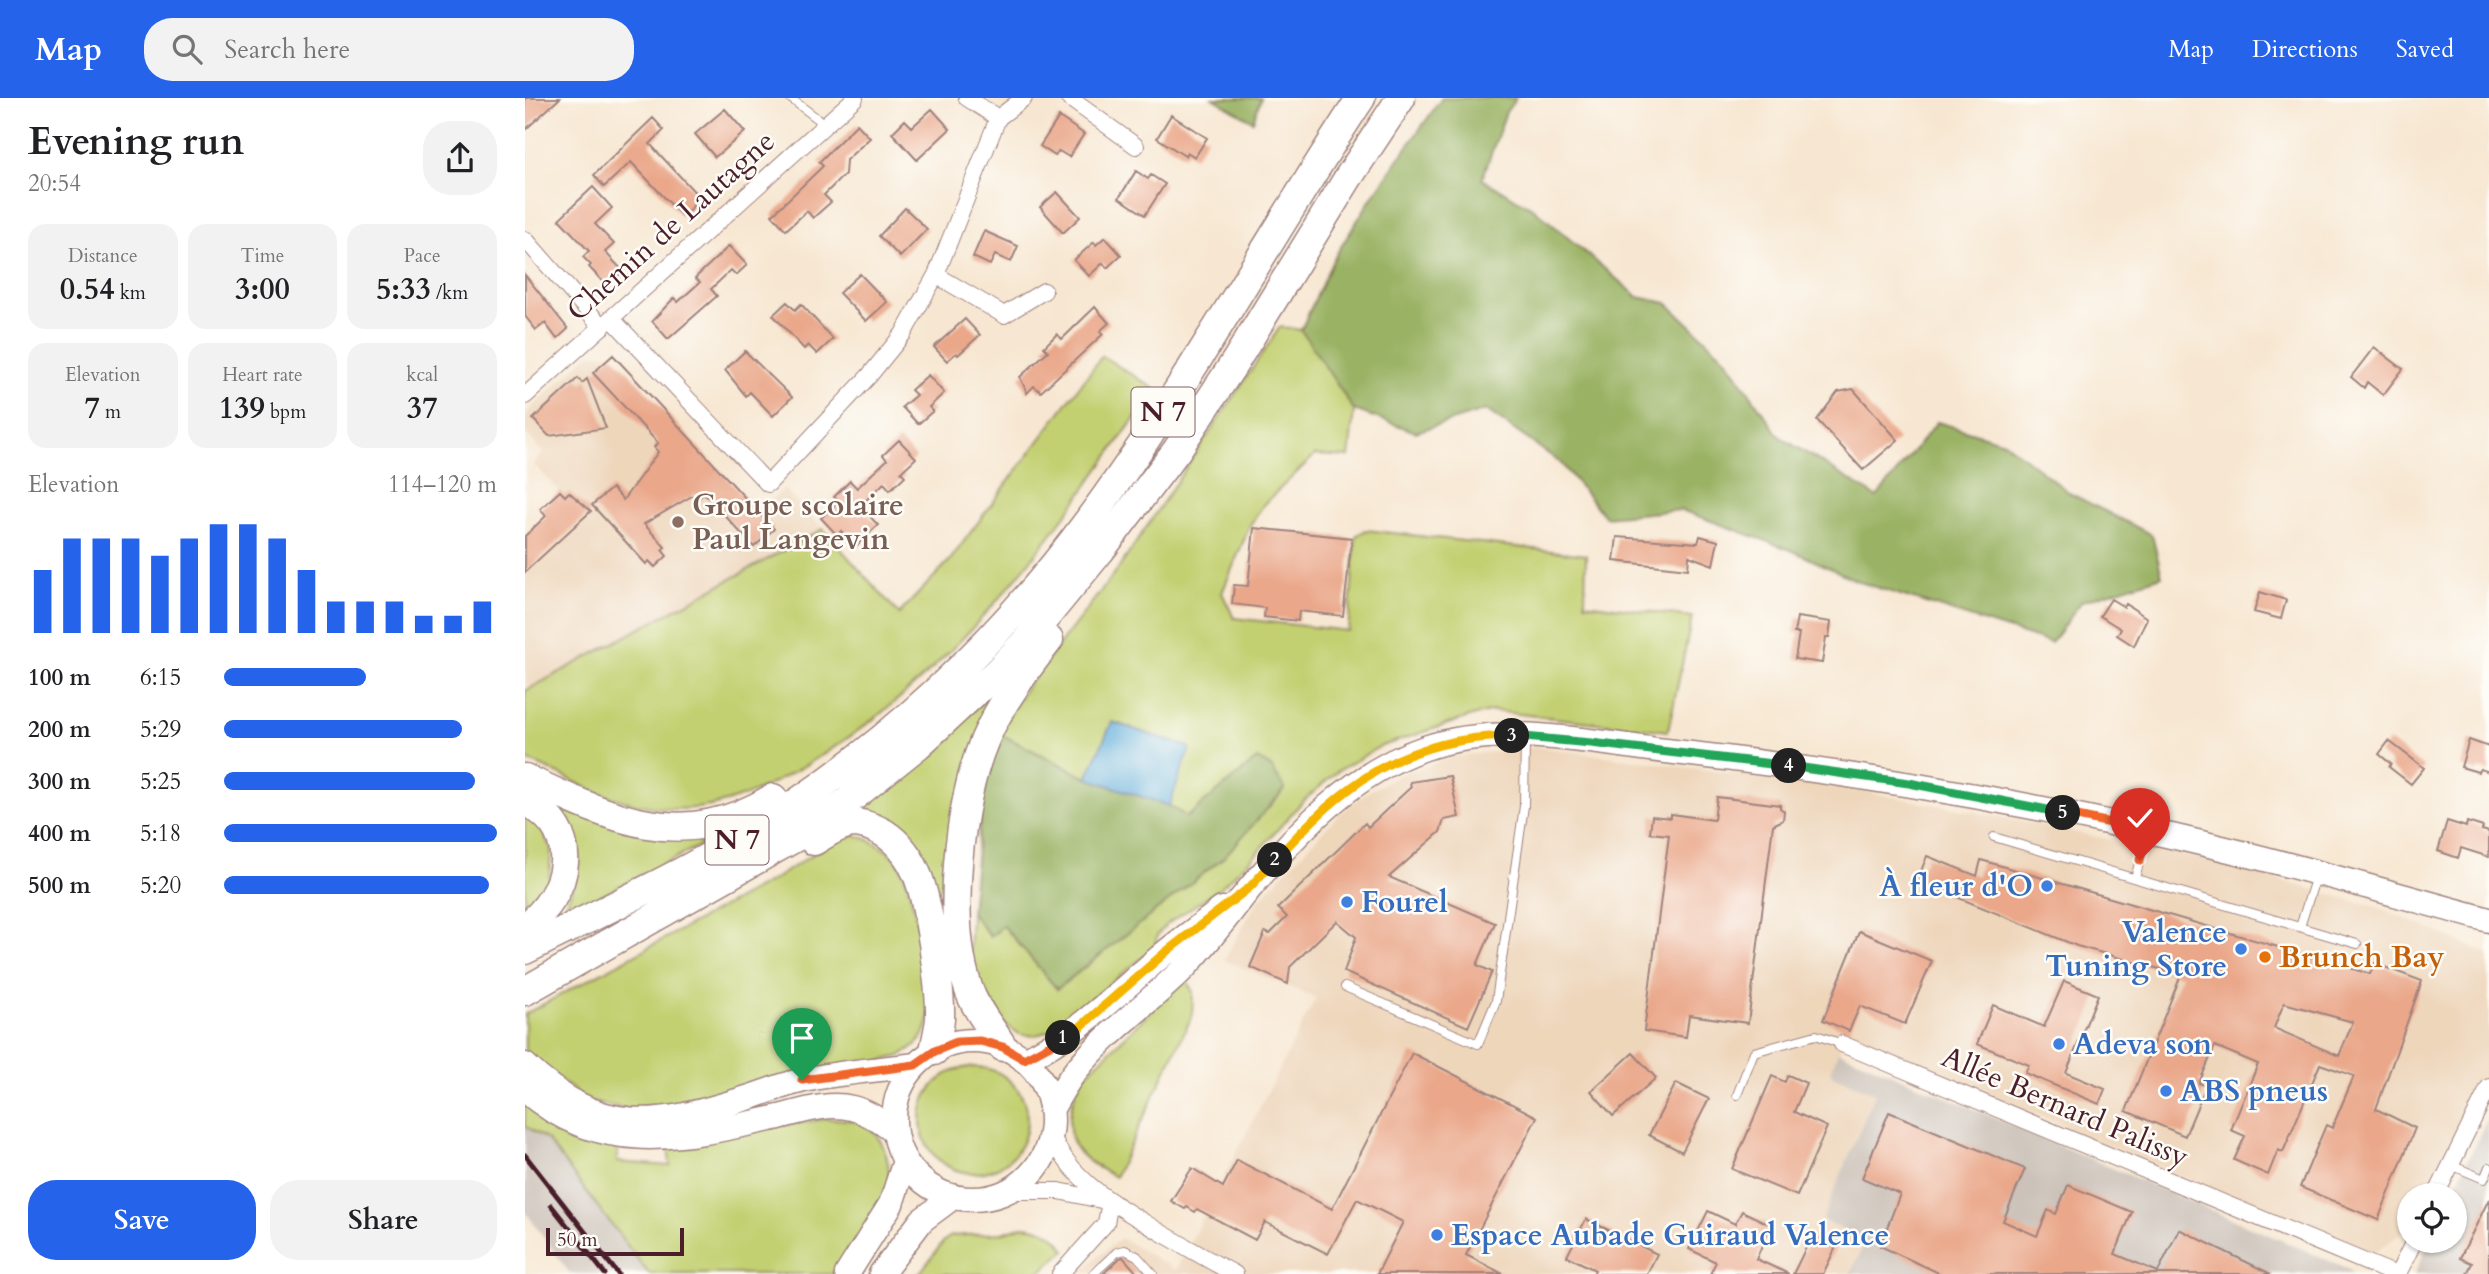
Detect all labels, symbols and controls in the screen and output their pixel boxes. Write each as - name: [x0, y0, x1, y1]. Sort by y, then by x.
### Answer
- search box: [144, 18, 634, 81]
- text: Map: [35, 27, 102, 72]
- icon: search: [168, 30, 206, 68]
- text: Search here: [224, 32, 350, 67]
- text: Map: [2168, 33, 2214, 66]
- text: Directions: [2252, 33, 2358, 66]
- text: Saved: [2396, 33, 2454, 66]
- text: Evening run: [28, 116, 244, 168]
- button: share: [423, 121, 497, 195]
- street label: Chemin de Lautagne: [558, 121, 784, 331]
- text: 20:54: [28, 168, 81, 199]
- text: Distance: [68, 243, 138, 269]
- text: Time: [241, 243, 284, 269]
- text: Pace: [404, 243, 441, 269]
- text: 0.54: [60, 269, 115, 310]
- text: 3:00: [235, 269, 290, 310]
- text: 5:33: [376, 269, 431, 310]
- text: km: [115, 280, 146, 306]
- text: /km: [431, 280, 468, 306]
- text: Elevation: [65, 362, 141, 388]
- text: Heart rate: [222, 362, 303, 388]
- text: kcal: [406, 362, 438, 388]
- text: 7: [85, 388, 100, 429]
- text: 139: [219, 388, 265, 429]
- text: 37: [407, 388, 438, 429]
- road number: N 7: [1131, 388, 1195, 436]
- text: m: [100, 399, 121, 425]
- text: bpm: [265, 399, 306, 425]
- text: Elevation: [28, 469, 119, 500]
- text: 114–120 m: [388, 469, 497, 500]
- place label: Groupe scolaire Paul Langevin: [692, 485, 904, 560]
- marker: Groupe scolaire Paul Langevin: [670, 514, 686, 530]
- text: 100 m: [28, 662, 91, 693]
- text: 6:15: [140, 662, 181, 693]
- text: 200 m: [28, 714, 91, 745]
- text: 5:29: [140, 714, 181, 745]
- pin: 3: [1495, 718, 1529, 754]
- text: 3: [1507, 722, 1516, 748]
- pin: 4: [1771, 748, 1807, 784]
- text: 4: [1784, 752, 1793, 778]
- text: 300 m: [28, 766, 91, 797]
- text: 5:25: [140, 766, 181, 797]
- pin: [2110, 788, 2170, 860]
- pin: 5: [2045, 796, 2081, 830]
- text: 5: [2058, 799, 2067, 825]
- icon: check: [2121, 799, 2159, 837]
- road number: N 7: [705, 816, 769, 864]
- text: 400 m: [28, 818, 91, 849]
- text: 5:18: [140, 818, 181, 849]
- pin: 2: [1257, 842, 1293, 878]
- text: 2: [1270, 846, 1279, 872]
- place label: À fleur d'O: [1879, 866, 2033, 907]
- text: 500 m: [28, 870, 91, 901]
- text: 5:20: [140, 870, 181, 901]
- marker: À fleur d'O: [2039, 878, 2055, 894]
- place label: Fourel: [1361, 882, 1448, 923]
- marker: Fourel: [1339, 894, 1355, 910]
- place label: Valence Tuning Store: [2045, 912, 2227, 987]
- place label: Brunch Bay: [2279, 937, 2445, 978]
- marker: Valence Tuning Store: [2233, 941, 2249, 957]
- marker: Brunch Bay: [2257, 949, 2273, 965]
- pin: [772, 1008, 832, 1080]
- icon: arrive: [783, 1019, 821, 1057]
- pin: 1: [1045, 1020, 1081, 1056]
- text: 1: [1058, 1024, 1067, 1050]
- place label: Adeva son: [2073, 1024, 2212, 1065]
- street label: Allée Bernard Palissy: [1935, 1036, 2195, 1178]
- marker: Adeva son: [2051, 1036, 2067, 1052]
- place label: ABS pneus: [2180, 1071, 2328, 1112]
- marker: ABS pneus: [2158, 1083, 2174, 1099]
- button: Save: [28, 1180, 256, 1260]
- button: Share: [270, 1180, 497, 1260]
- map controls: [2397, 1183, 2467, 1253]
- button: locate: [2397, 1183, 2467, 1253]
- place label: Espace Aubade Guiraud Valence: [1451, 1215, 1889, 1256]
- scale bar: [546, 1225, 684, 1257]
- text: 50 m: [557, 1227, 598, 1253]
- marker: Espace Aubade Guiraud Valence: [1429, 1227, 1445, 1243]

